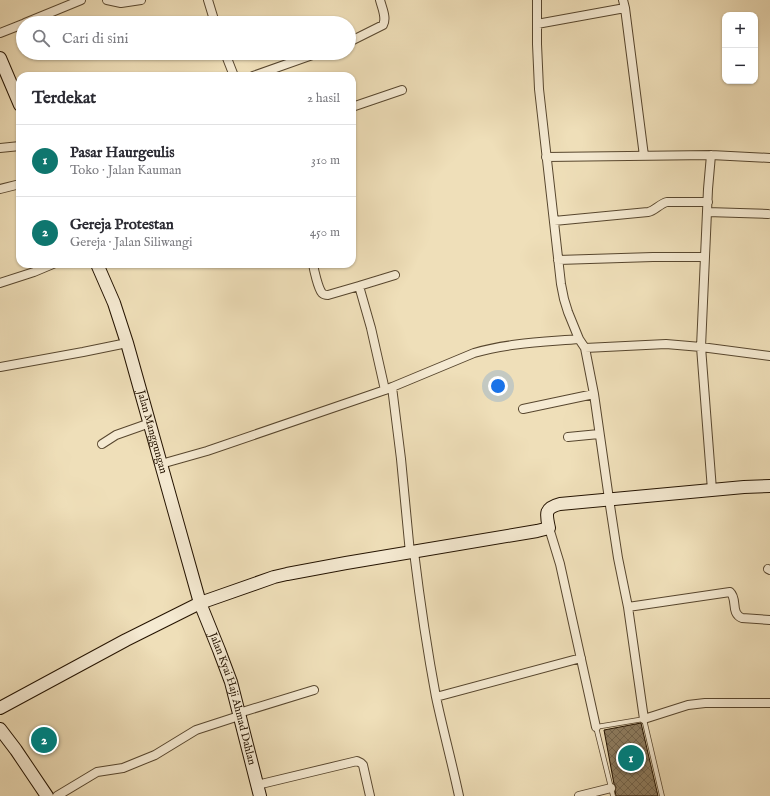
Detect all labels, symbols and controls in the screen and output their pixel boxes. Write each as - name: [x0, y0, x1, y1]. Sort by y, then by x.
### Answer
- map controls: [722, 12, 758, 84]
- button: +: [722, 12, 758, 48]
- search box: [16, 16, 356, 60]
- icon: search: [30, 27, 52, 49]
- text: Cari di sini: [62, 29, 129, 48]
- button: −: [722, 48, 758, 84]
- text: Terdekat: [32, 88, 96, 109]
- text: 2 hasil: [307, 90, 340, 107]
- text: Pasar Haurgeulis: [70, 143, 174, 162]
- text: 1: [43, 152, 47, 169]
- text: 310 m: [311, 152, 340, 169]
- text: Toko · Jalan Kauman: [70, 162, 182, 179]
- text: Gereja Protestan: [70, 215, 174, 234]
- text: 2: [42, 224, 48, 241]
- text: 450 m: [310, 224, 340, 241]
- text: Gereja · Jalan Siliwangi: [70, 234, 193, 251]
- your location: [488, 376, 508, 396]
- street label: Jalan Manggungan: [133, 387, 170, 475]
- street label: Jalan Kyai Haji Ahmad Dahlan: [205, 629, 259, 767]
- pin: 2: [31, 725, 57, 755]
- pin: 1: [618, 743, 644, 773]

